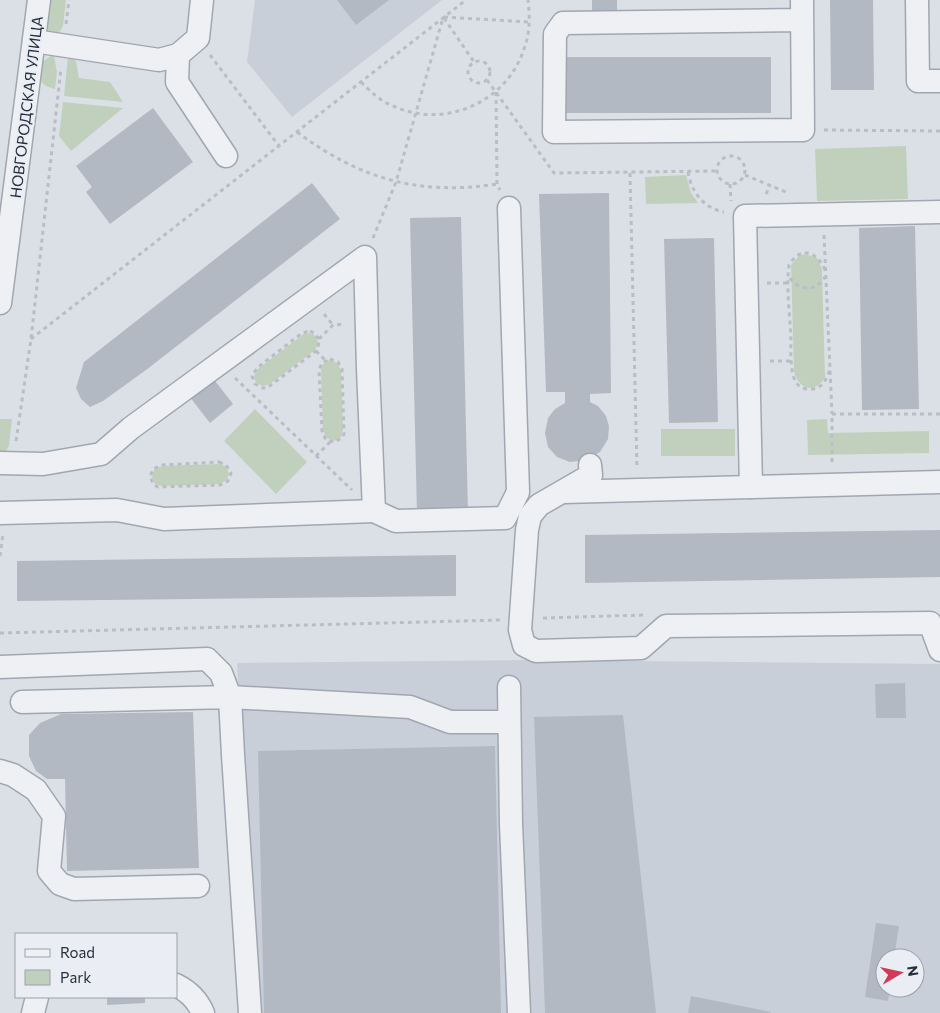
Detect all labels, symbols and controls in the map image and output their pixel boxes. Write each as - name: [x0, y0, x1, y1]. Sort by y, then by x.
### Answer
- street label: НОВГОРОДСКАЯ УЛИЦА: [6, 15, 46, 199]
- legend: [15, 933, 178, 998]
- text: Road: [60, 943, 95, 961]
- north arrow: [875, 948, 925, 998]
- text: N: [904, 964, 923, 977]
- text: Park: [60, 968, 91, 986]

